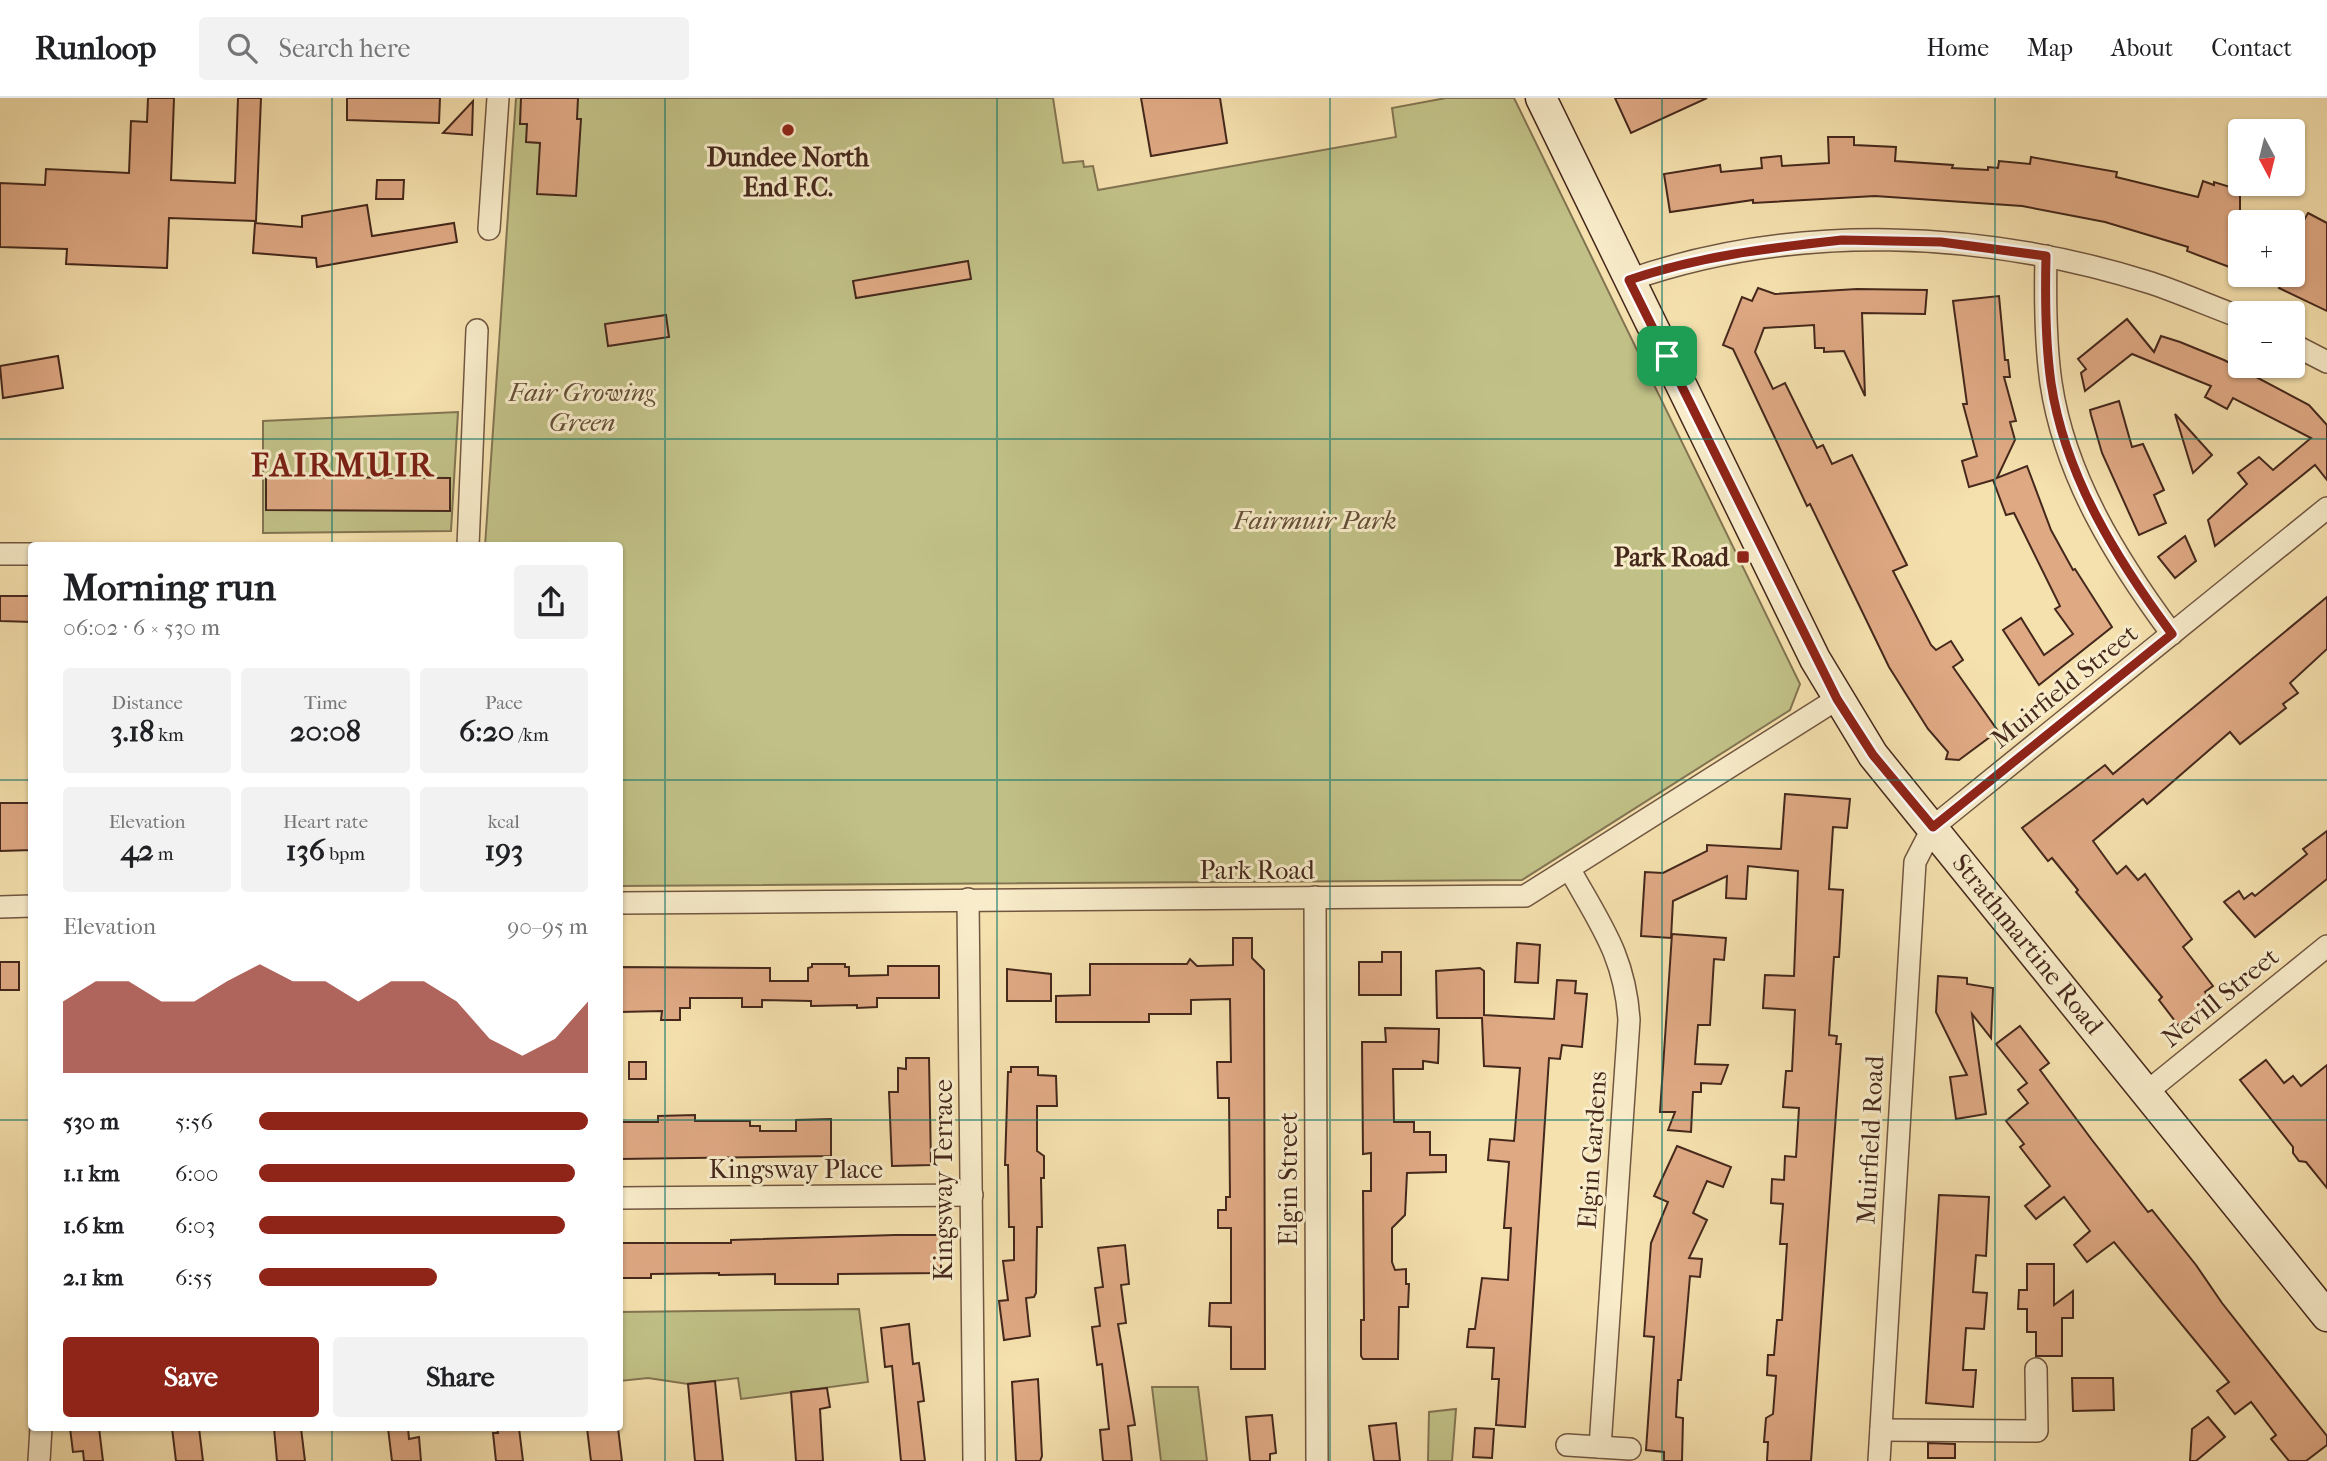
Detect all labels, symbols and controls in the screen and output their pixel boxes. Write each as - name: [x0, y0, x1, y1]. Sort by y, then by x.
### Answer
- search box: [199, 17, 689, 80]
- text: Runloop: [35, 29, 157, 68]
- icon: search: [223, 29, 261, 67]
- text: Search here: [279, 33, 410, 64]
- text: Home: [1927, 34, 1989, 62]
- text: Map: [2027, 34, 2073, 62]
- text: About: [2111, 34, 2173, 62]
- text: Contact: [2211, 34, 2292, 62]
- north arrow: [2228, 119, 2305, 196]
- map controls: [2228, 119, 2305, 378]
- marker: Dundee North End F.C.: [780, 122, 796, 138]
- place label: Dundee North End F.C.: [707, 142, 870, 203]
- button: +: [2228, 210, 2305, 287]
- button: −: [2228, 301, 2305, 378]
- pin: [1637, 326, 1697, 386]
- icon: arrive: [1648, 337, 1686, 375]
- park label: Fair Growing Green: [508, 377, 656, 438]
- district label: FAIRMUIR: [251, 446, 435, 485]
- park label: Fairmuir Park: [1232, 505, 1397, 536]
- place label: Park Road: [1614, 542, 1730, 573]
- marker: Park Road: [1735, 549, 1751, 565]
- text: Morning run: [63, 565, 276, 610]
- button: share: [514, 565, 588, 639]
- text: 06:02 · 6 × 530 m: [63, 614, 220, 641]
- street label: Muirfield Street: [1985, 617, 2144, 755]
- text: Distance: [111, 692, 183, 714]
- text: Time: [304, 692, 347, 714]
- text: Pace: [485, 692, 523, 714]
- text: 3.18: [110, 714, 154, 749]
- text: 20:08: [290, 714, 361, 749]
- text: 6:20: [459, 714, 514, 749]
- text: km: [154, 724, 184, 746]
- text: /km: [514, 724, 549, 746]
- text: Elevation: [109, 811, 186, 833]
- text: Heart rate: [283, 811, 368, 833]
- text: kcal: [488, 811, 520, 833]
- text: 42: [121, 833, 154, 868]
- text: 136: [286, 833, 325, 868]
- text: 193: [484, 833, 523, 868]
- text: m: [154, 843, 174, 865]
- text: bpm: [325, 843, 365, 865]
- street label: Strathmartine Road: [1945, 848, 2110, 1041]
- street label: Park Road: [1199, 855, 1315, 886]
- text: Elevation: [63, 913, 156, 940]
- text: 90–95 m: [507, 913, 588, 940]
- street label: Nevill Street: [2156, 940, 2285, 1054]
- street label: Muirfield Road: [1851, 1054, 1890, 1225]
- street label: Elgin Gardens: [1572, 1070, 1613, 1230]
- street label: Kingsway Terrace: [928, 1079, 959, 1281]
- text: 530 m: [63, 1108, 119, 1135]
- text: 5:56: [175, 1108, 213, 1135]
- street label: Elgin Street: [1273, 1111, 1304, 1246]
- street label: Kingsway Place: [709, 1154, 883, 1185]
- text: 1.1 km: [63, 1160, 120, 1187]
- text: 6:00: [175, 1160, 218, 1187]
- text: 1.6 km: [63, 1212, 124, 1239]
- text: 6:03: [175, 1212, 215, 1239]
- text: 2.1 km: [63, 1264, 123, 1291]
- text: 6:55: [175, 1264, 213, 1291]
- button: Save: [63, 1337, 319, 1417]
- button: Share: [333, 1337, 588, 1417]

